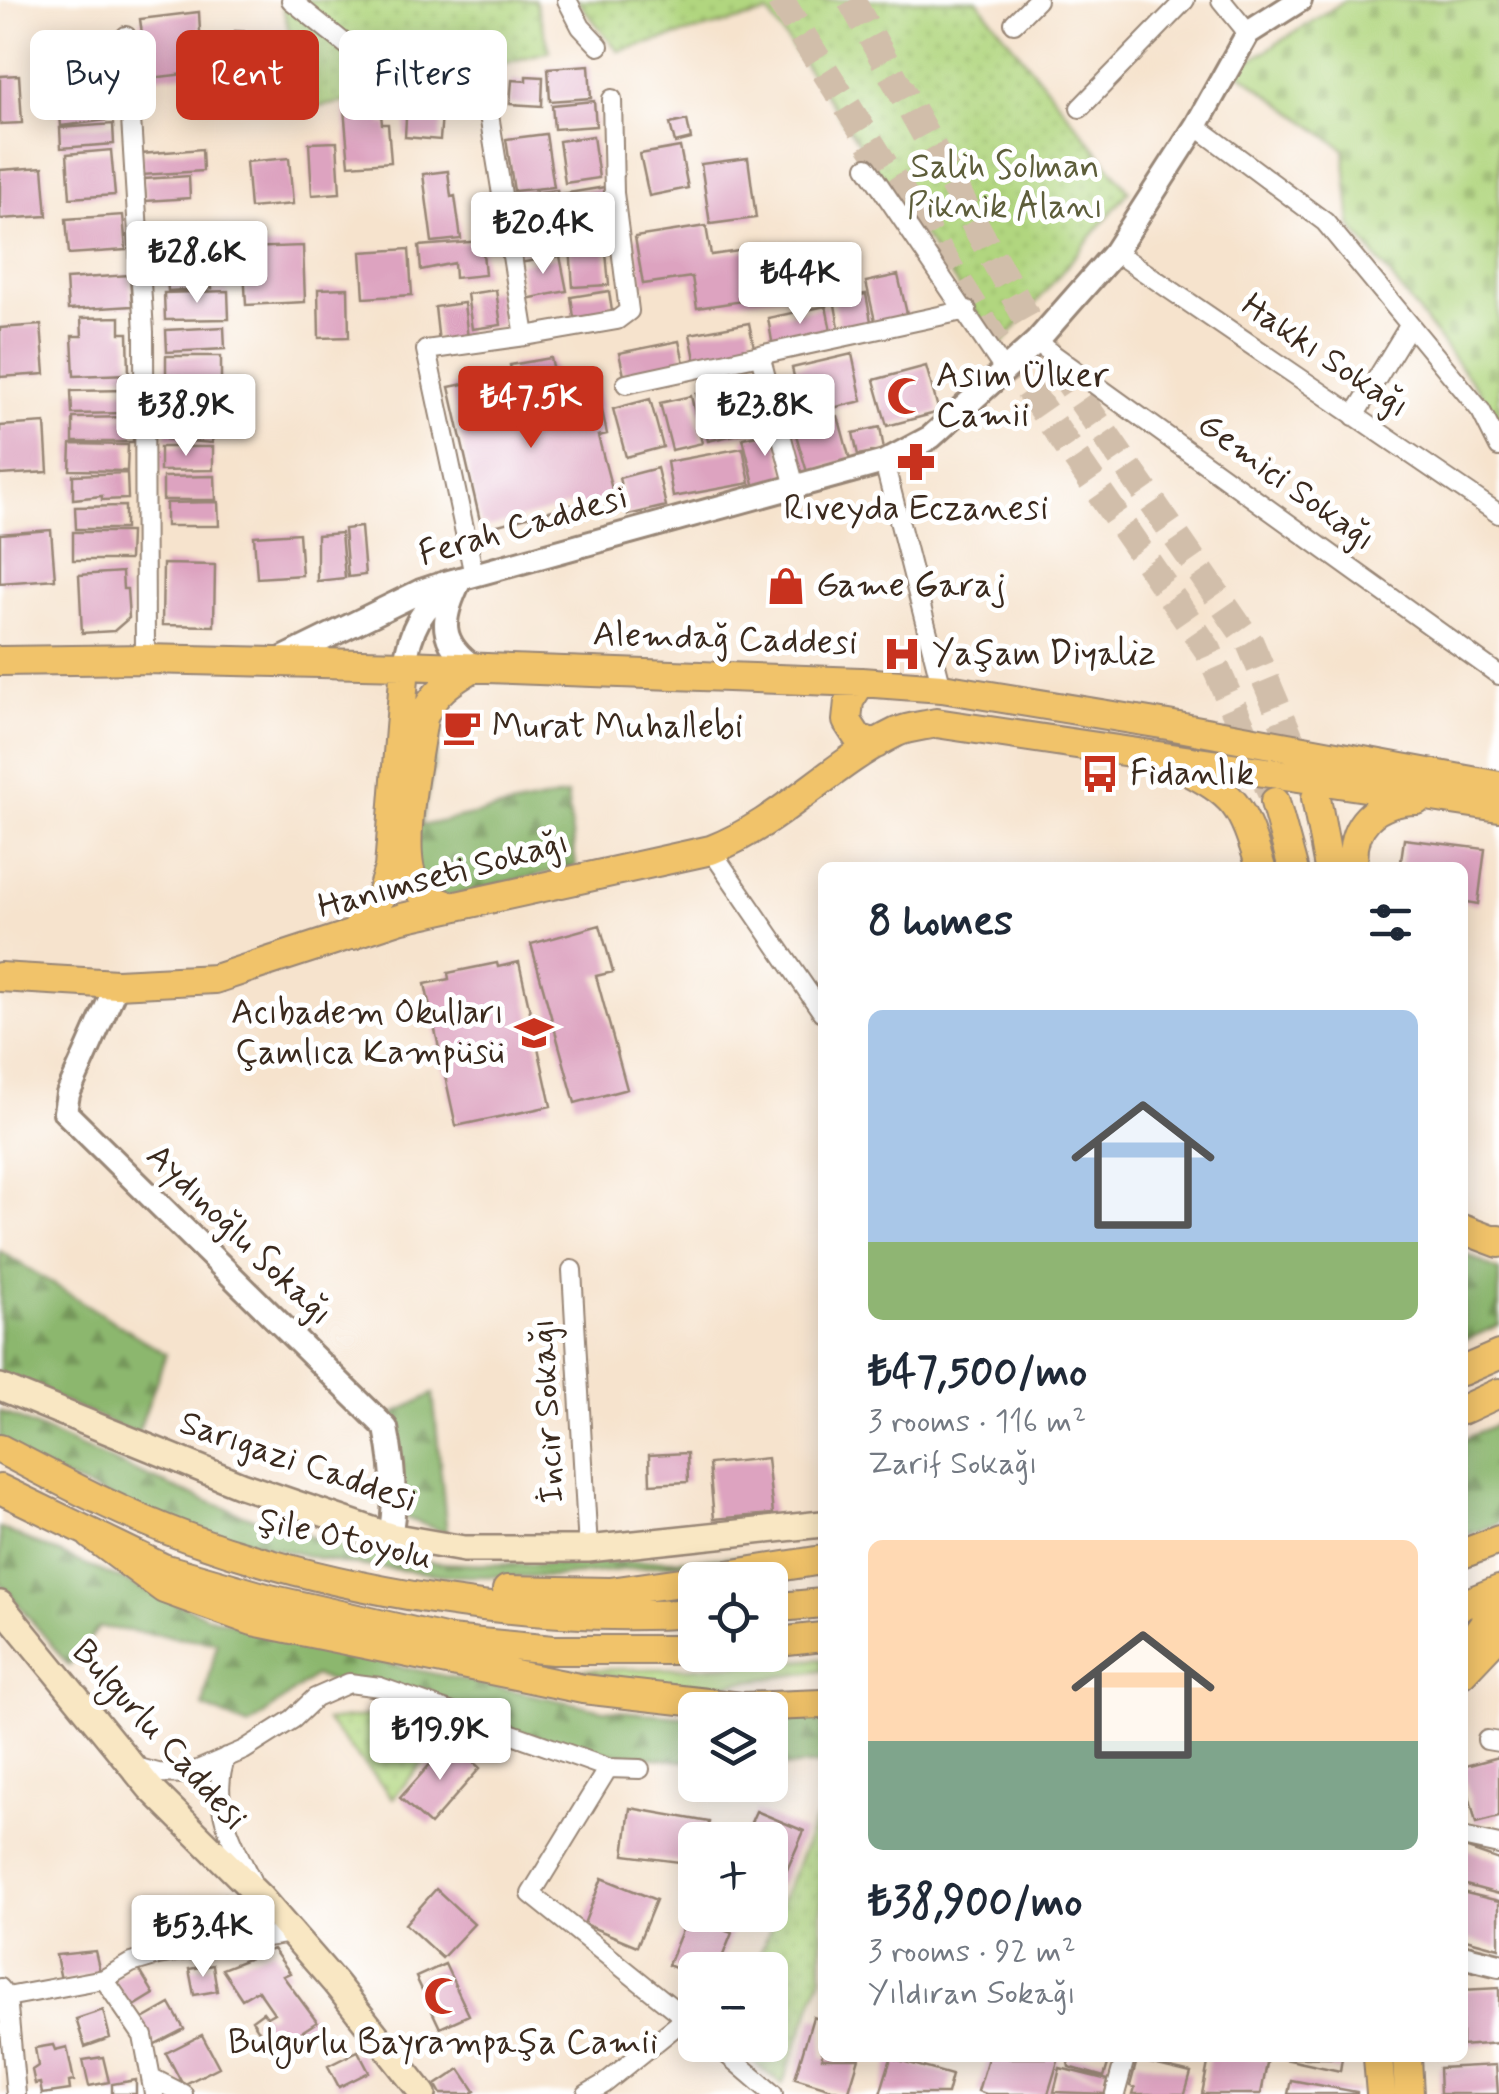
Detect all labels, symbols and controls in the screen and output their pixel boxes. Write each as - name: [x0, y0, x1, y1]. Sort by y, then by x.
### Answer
- chip: Buy: [30, 30, 156, 120]
- chip: Rent: [176, 30, 319, 120]
- chip: Filters: [339, 30, 507, 120]
- park label: Salih Solman Piknik Alanı: [907, 144, 1103, 230]
- pin: ₺20.4K: [462, 192, 624, 277]
- text: ₺20.4K: [493, 203, 593, 245]
- pin: ₺28.6K: [116, 221, 278, 306]
- text: ₺28.6K: [148, 232, 246, 274]
- pin: ₺44K: [741, 242, 859, 327]
- text: ₺44K: [761, 253, 839, 295]
- street label: Hakkı Sokağı: [1232, 283, 1418, 429]
- place label: Asım Ülker Camii: [936, 353, 1109, 439]
- pin: ₺47.5K: [450, 366, 612, 451]
- pin: ₺38.9K: [105, 374, 267, 459]
- pin: ₺23.8K: [684, 374, 846, 459]
- mosque icon: Asım Ülker Camii: [885, 375, 927, 417]
- text: ₺47.5K: [480, 377, 582, 419]
- text: ₺38.9K: [138, 385, 234, 427]
- text: ₺23.8K: [718, 385, 812, 427]
- street label: Gemici Sokağı: [1188, 402, 1384, 562]
- pharmacy icon: Rıveyda Eczanesi: [895, 441, 937, 483]
- street label: Ferah Caddesi: [413, 474, 633, 578]
- place label: Rıveyda Eczanesi: [784, 486, 1048, 532]
- place label: Game Garaj: [816, 563, 1006, 609]
- shop icon: Game Garaj: [765, 565, 807, 607]
- street label: Alemdağ Caddesi: [592, 611, 858, 667]
- place label: Yaşam Diyaliz: [932, 631, 1156, 677]
- hospital icon: Yaşam Diyaliz: [881, 633, 923, 675]
- place label: Murat Muhallebi: [492, 704, 743, 750]
- cafe icon: Murat Muhallebi: [441, 706, 483, 748]
- place label: Fidanlık: [1130, 751, 1254, 797]
- bus stop icon: Fidanlık: [1079, 753, 1121, 795]
- street label: Hanımseti Sokağı: [313, 819, 573, 931]
- text: 8 homes: [868, 895, 1013, 950]
- icon: filters: [1363, 895, 1418, 950]
- place label: Acıbadem Okulları Çamlıca Kampüsü: [231, 990, 504, 1076]
- school or university icon: Acıbadem Okulları Çamlıca Kampüsü: [513, 1012, 555, 1054]
- icon: home: [1053, 1075, 1233, 1255]
- street label: Aydınoğlu Sokağı: [136, 1134, 342, 1336]
- street label: İncir Sokağı: [520, 1317, 576, 1505]
- text: ₺47,500/mo: [868, 1346, 1087, 1401]
- street label: Sarıgazi Caddesi: [174, 1400, 422, 1524]
- text: 3 rooms · 116 m²: [868, 1401, 1086, 1443]
- text: Zarif Sokağı: [868, 1443, 1038, 1485]
- street label: Şile Otoyolu: [254, 1497, 436, 1581]
- map controls: [678, 1562, 788, 2062]
- button: locate: [678, 1562, 788, 1672]
- icon: home: [1053, 1605, 1233, 1785]
- street label: Bulgurlu Caddesi: [59, 1630, 257, 1842]
- button: layers: [678, 1692, 788, 1802]
- pin: ₺19.9K: [359, 1698, 521, 1783]
- text: ₺19.9K: [392, 1709, 488, 1751]
- button: +: [678, 1822, 788, 1932]
- text: ₺38,900/mo: [868, 1876, 1082, 1931]
- pin: ₺53.4K: [122, 1895, 284, 1980]
- text: ₺53.4K: [154, 1906, 252, 1948]
- text: 3 rooms · 92 m²: [868, 1931, 1076, 1973]
- button: −: [678, 1952, 788, 2062]
- text: Yıldıran Sokağı: [868, 1973, 1076, 2015]
- mosque icon: Bulgurlu Bayrampaşa Camii: [422, 1975, 464, 2017]
- place label: Bulgurlu Bayrampaşa Camii: [228, 2020, 658, 2069]

